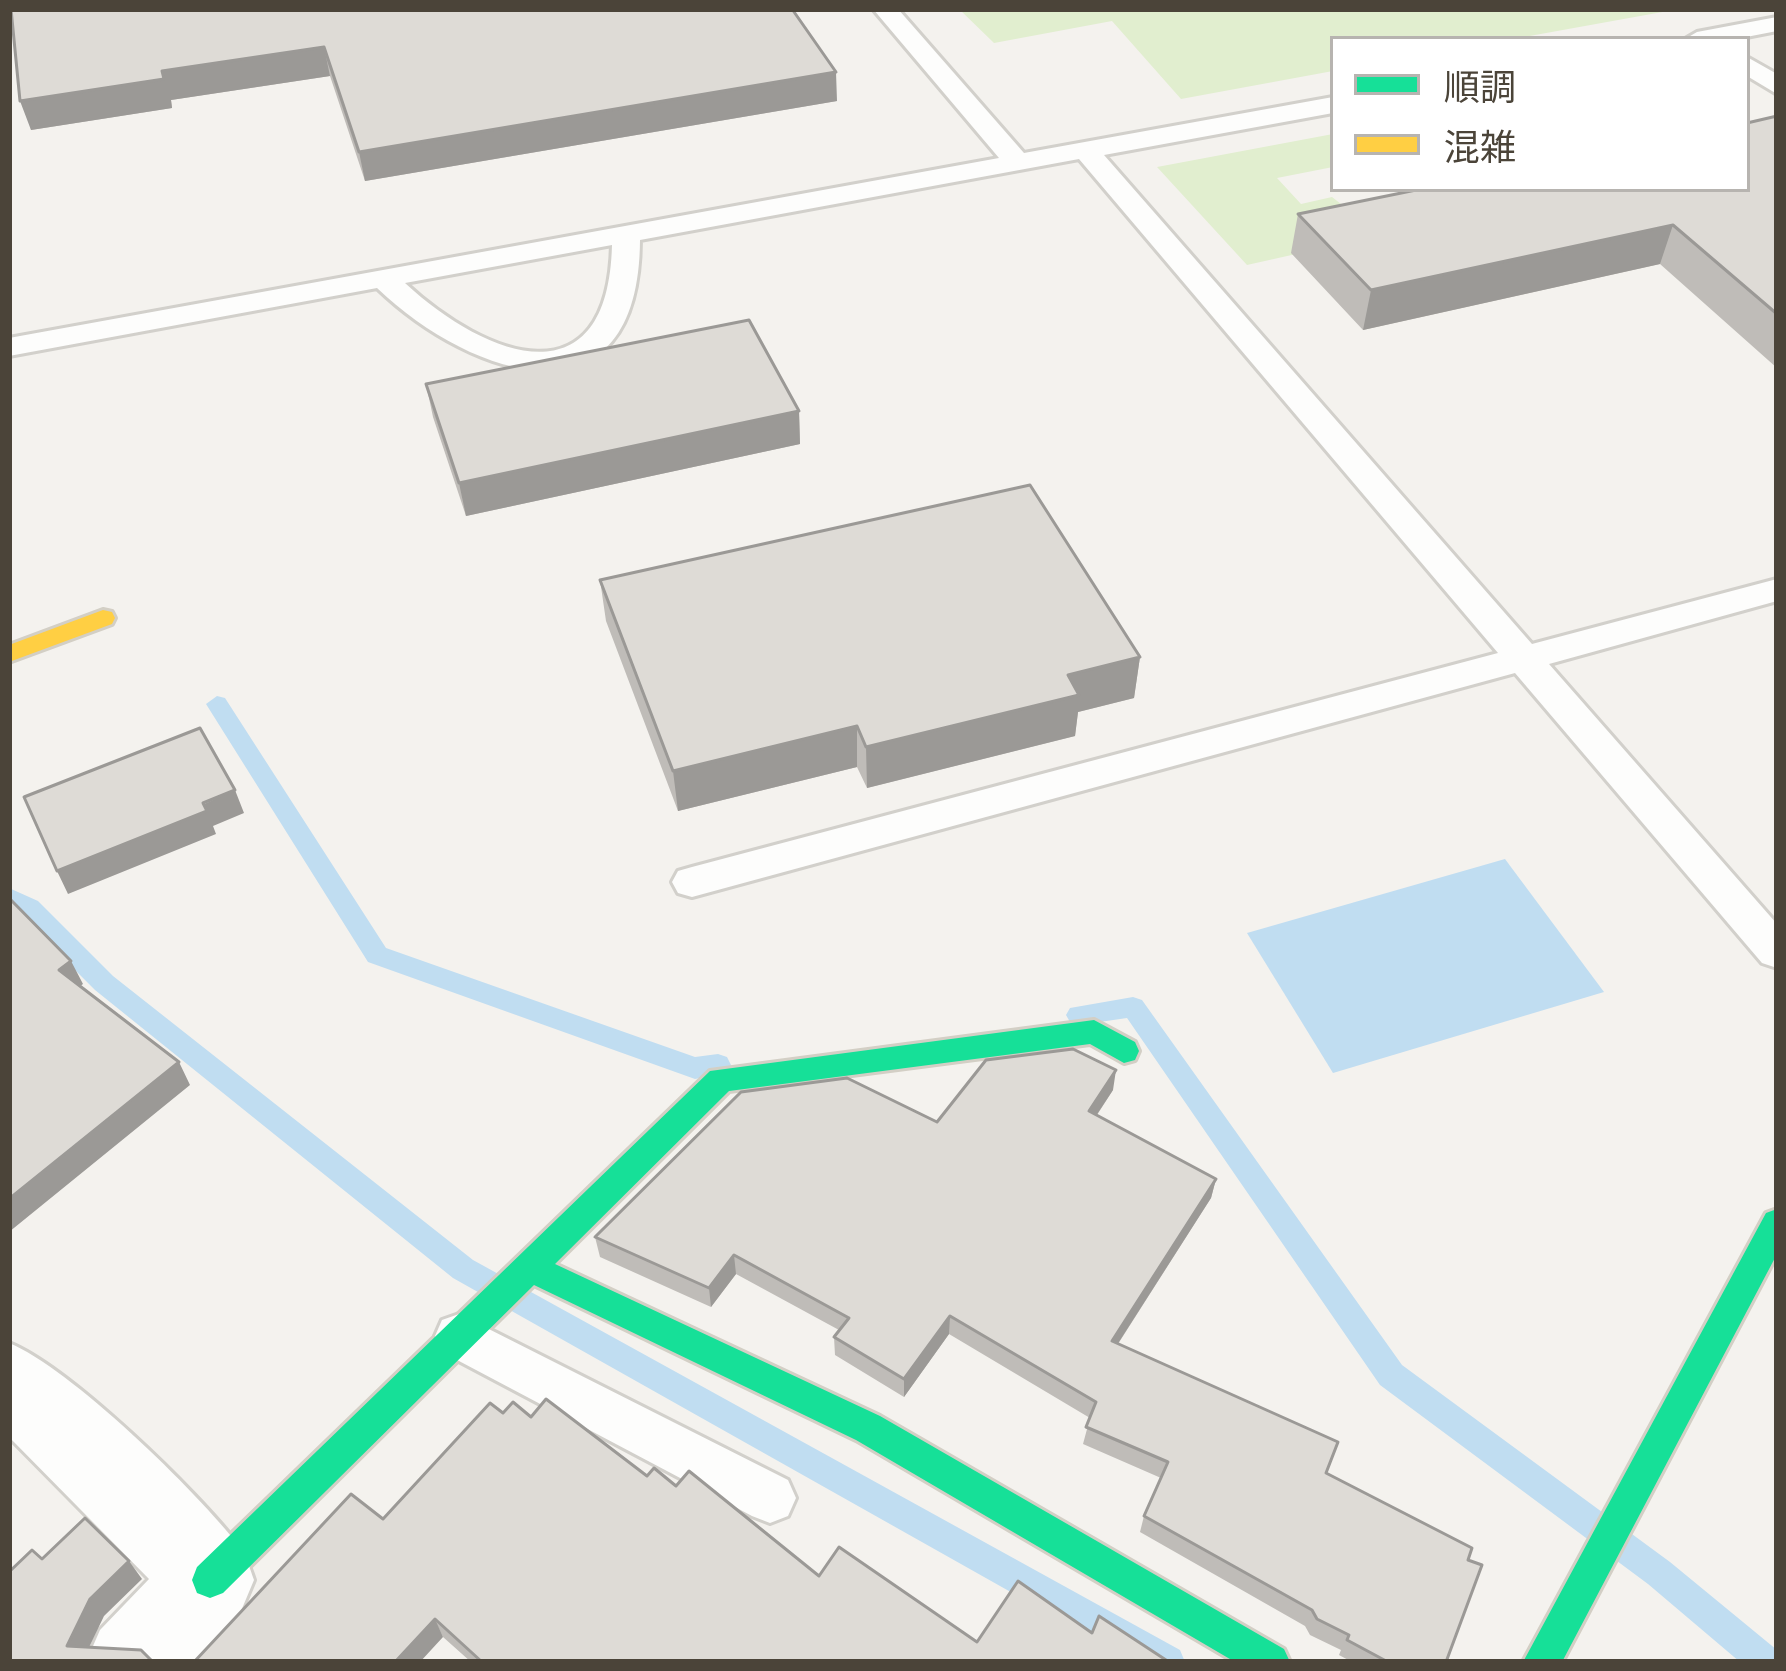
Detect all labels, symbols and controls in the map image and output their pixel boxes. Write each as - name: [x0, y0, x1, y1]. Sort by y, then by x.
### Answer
- legend: [1330, 36, 1750, 192]
- text: 順調: [1444, 67, 1516, 109]
- text: 混雑: [1444, 127, 1516, 169]

